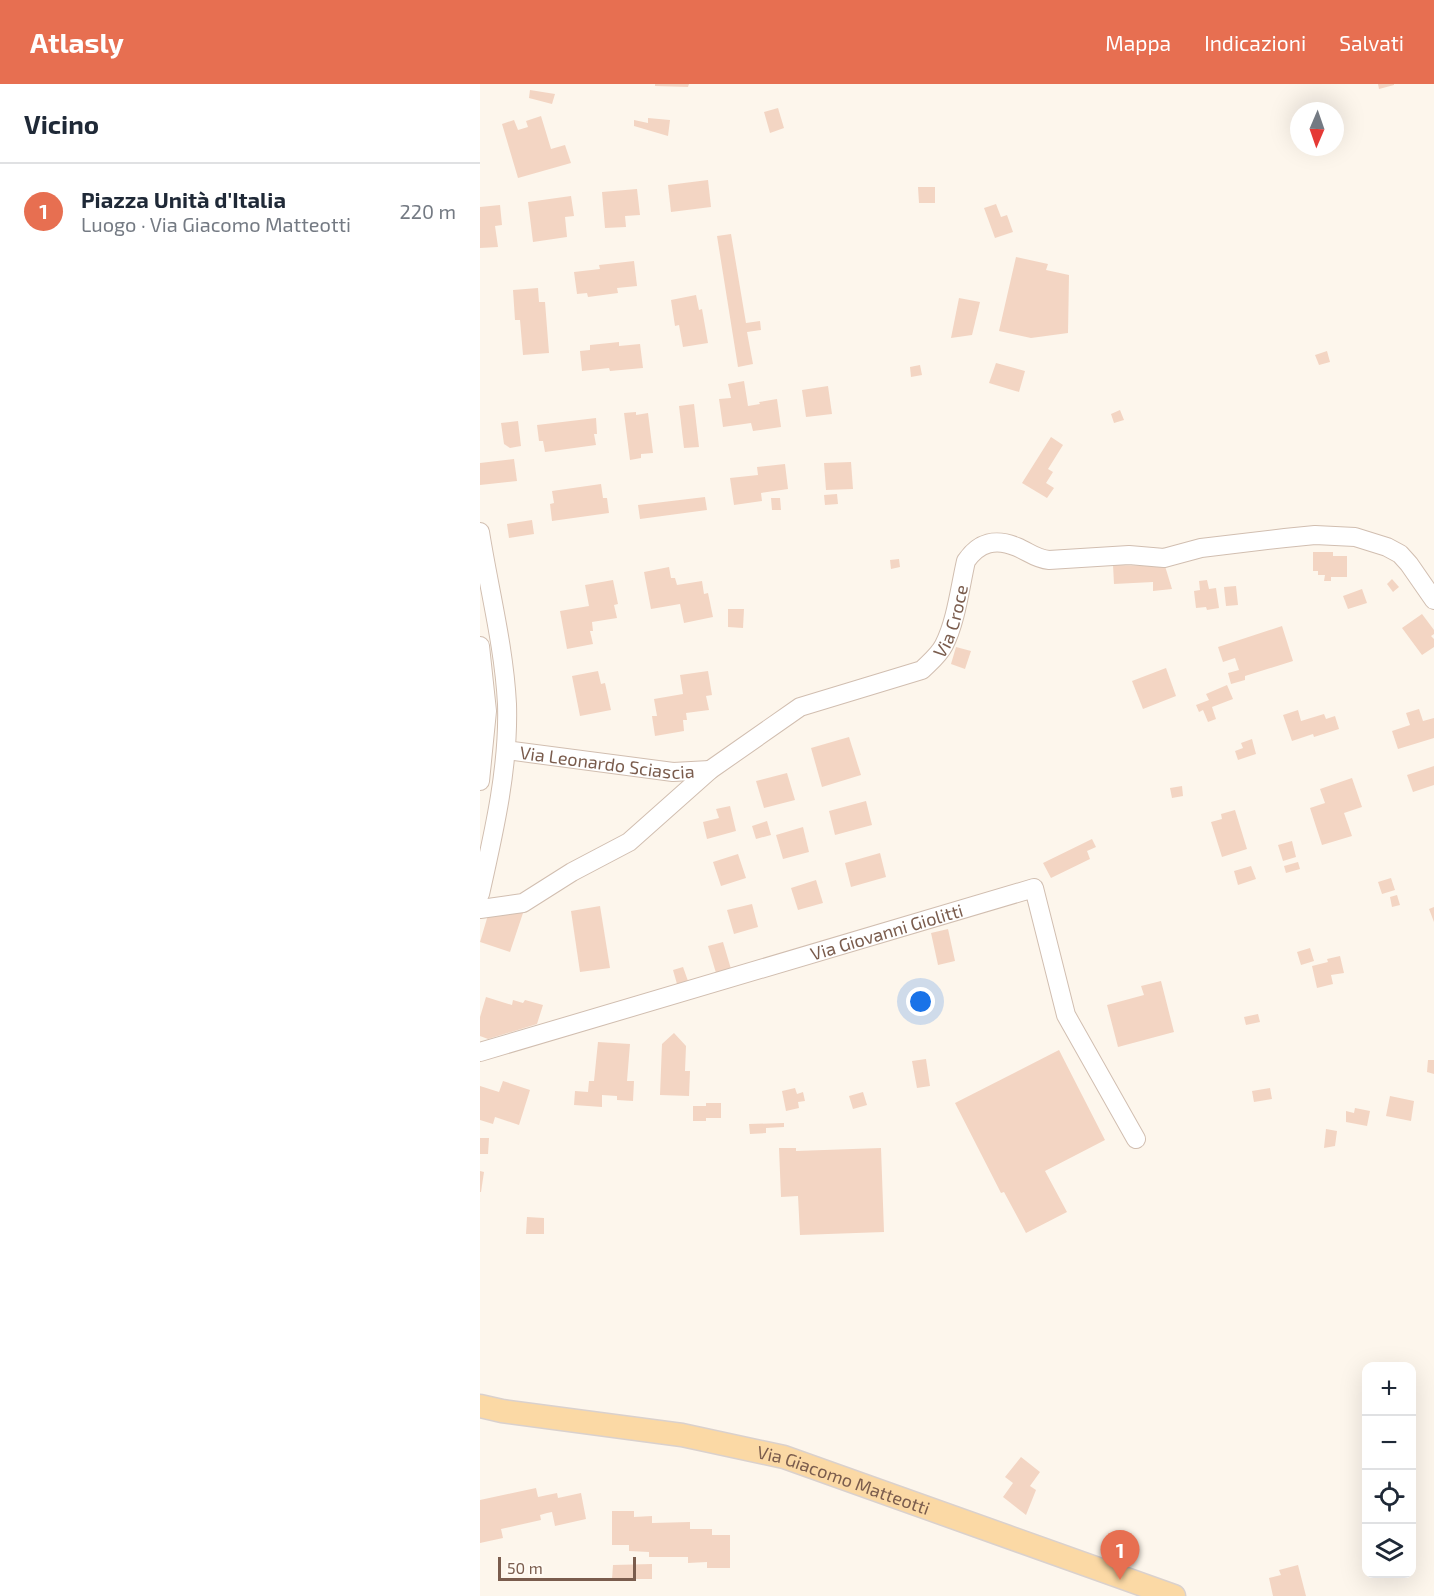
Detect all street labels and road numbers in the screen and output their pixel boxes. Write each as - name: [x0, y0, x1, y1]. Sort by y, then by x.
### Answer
- street label: Via Croce: [928, 583, 972, 662]
- street label: Via Leonardo Sciascia: [518, 741, 695, 783]
- street label: Via Giovanni Giolitti: [808, 899, 965, 965]
- street label: Via Giacomo Matteotti: [755, 1441, 933, 1519]

